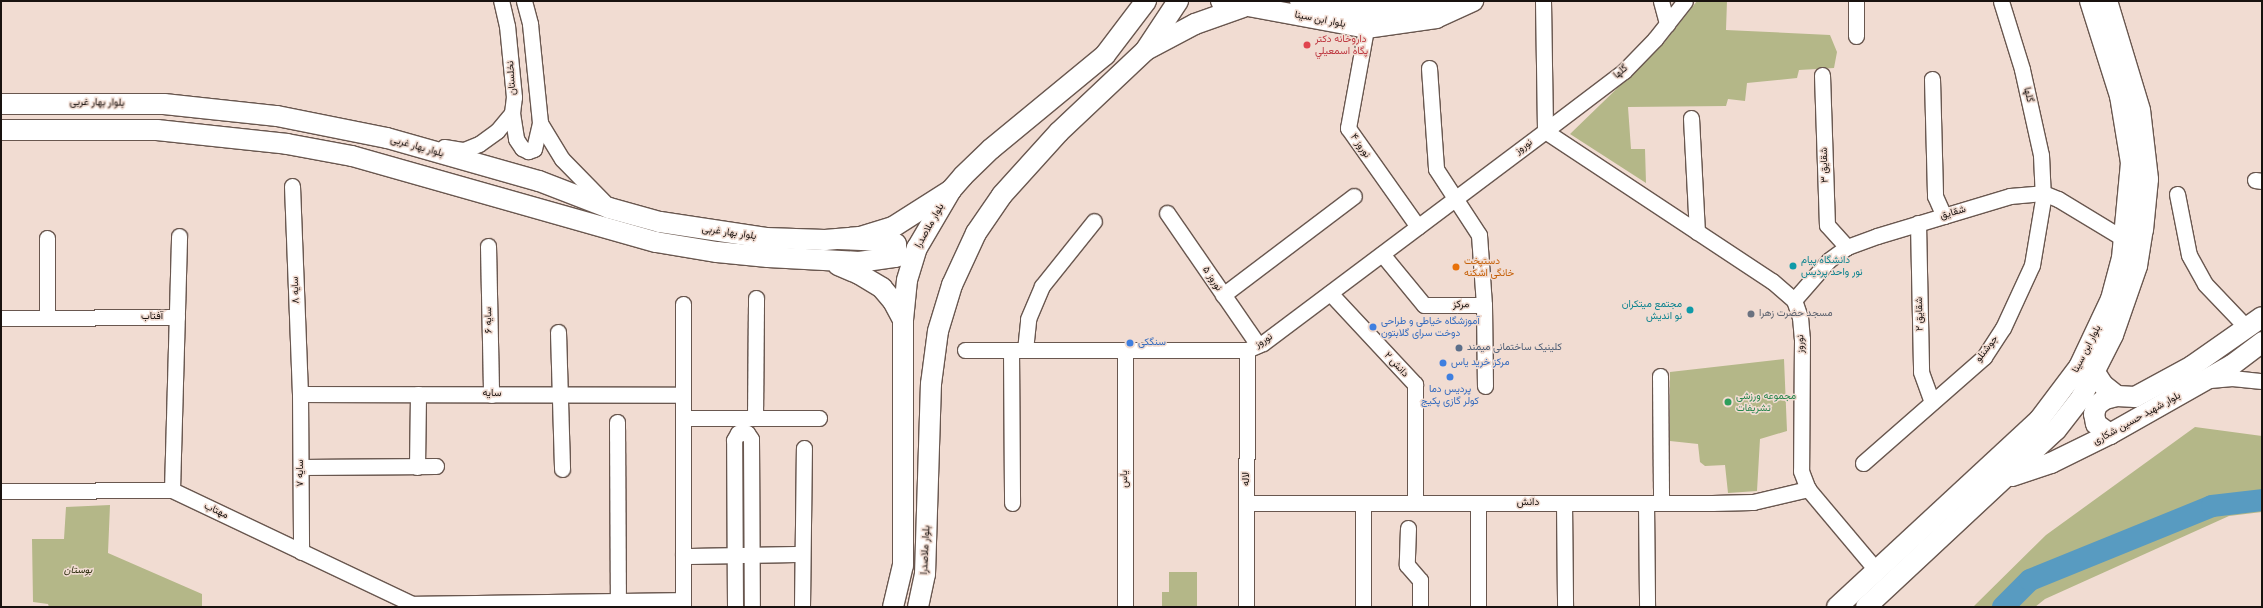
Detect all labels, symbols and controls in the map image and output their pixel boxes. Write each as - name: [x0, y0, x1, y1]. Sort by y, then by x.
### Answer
- street label: بلوار ابن سینا: [1293, 9, 1347, 31]
- place label: داروخانه دكتر پگاه اسمعيلي: [1315, 33, 1368, 56]
- marker: داروخانه دكتر پگاه اسمعيلي: [1302, 40, 1312, 50]
- street label: نخلستان: [505, 60, 519, 96]
- street label: گلها: [1611, 62, 1631, 82]
- street label: گلها: [2020, 86, 2036, 104]
- street label: بلوار بهار غربی: [69, 97, 125, 109]
- street label: نوروز ۴: [1347, 132, 1373, 160]
- street label: بلوار بهار غربی: [389, 134, 445, 160]
- street label: نوروز: [1513, 137, 1535, 157]
- street label: شقایق ۳: [1818, 147, 1832, 183]
- street label: بلوار ملاصدرا: [913, 202, 947, 250]
- street label: شقایق: [1939, 204, 1967, 222]
- street label: بلوار بهار غربی: [701, 223, 757, 243]
- place label: دانشگاه پیام نور واحد پردیس: [1801, 254, 1863, 278]
- place label: دستپخت خانگی اشکنه: [1464, 255, 1514, 278]
- marker: دانشگاه پیام نور واحد پردیس: [1788, 261, 1798, 271]
- marker: دستپخت خانگی اشکنه: [1451, 262, 1461, 272]
- street label: نوروز ۵: [1199, 264, 1225, 294]
- street label: سایه ۸: [290, 276, 302, 304]
- street label: شقایق ۲: [1914, 297, 1926, 331]
- place label: مجتمع میتکران نو اندیش: [1622, 298, 1682, 322]
- street label: مرکز: [1453, 299, 1469, 311]
- marker: مجتمع میتکران نو اندیش: [1685, 305, 1695, 315]
- street label: سایه ۶: [483, 307, 495, 333]
- place label: مسجد حضرت زهرا: [1759, 308, 1832, 320]
- marker: مسجد حضرت زهرا: [1746, 309, 1756, 319]
- street label: آفتاب: [141, 311, 163, 323]
- place label: آموزشگاه خیاطی و طراحی دوخت سرای گلابتون: [1381, 315, 1480, 338]
- marker: آموزشگاه خیاطی و طراحی دوخت سرای گلابتون: [1368, 322, 1378, 332]
- street label: بلوار ابن سینا: [2070, 323, 2104, 375]
- street label: نوروز: [1253, 331, 1275, 351]
- street label: جوشنلو: [1973, 333, 2001, 365]
- street label: نوروز: [1795, 335, 1807, 353]
- place label: سنگکی: [1138, 337, 1166, 349]
- marker: سنگکی: [1125, 338, 1135, 348]
- place label: کلینیک ساختمانی میمند: [1467, 342, 1562, 354]
- marker: کلینیک ساختمانی میمند: [1454, 343, 1464, 353]
- street label: دانش ۲: [1381, 350, 1411, 380]
- place label: مرکز خرید یاس: [1451, 357, 1509, 369]
- marker: مرکز خرید یاس: [1438, 358, 1448, 368]
- marker: پردیس دما کولر گازی پکیج: [1445, 372, 1455, 382]
- place label: پردیس دما کولر گازی پکیج: [1421, 383, 1479, 406]
- street label: سایه: [483, 388, 501, 400]
- place label: مجموعه ورزشی تشریفات: [1736, 390, 1796, 414]
- street label: بلوار شهید حسین شکاری: [2091, 390, 2183, 448]
- marker: مجموعه ورزشی تشریفات: [1723, 397, 1733, 407]
- street label: سایه ۷: [295, 459, 307, 487]
- street label: یاس: [1119, 470, 1131, 488]
- street label: لاله: [1241, 472, 1253, 486]
- street label: دانش: [1517, 497, 1539, 509]
- street label: مهتاب: [202, 500, 230, 522]
- street label: بلوار ملاصدرا: [919, 525, 933, 575]
- park label: بوستان: [64, 565, 92, 577]

